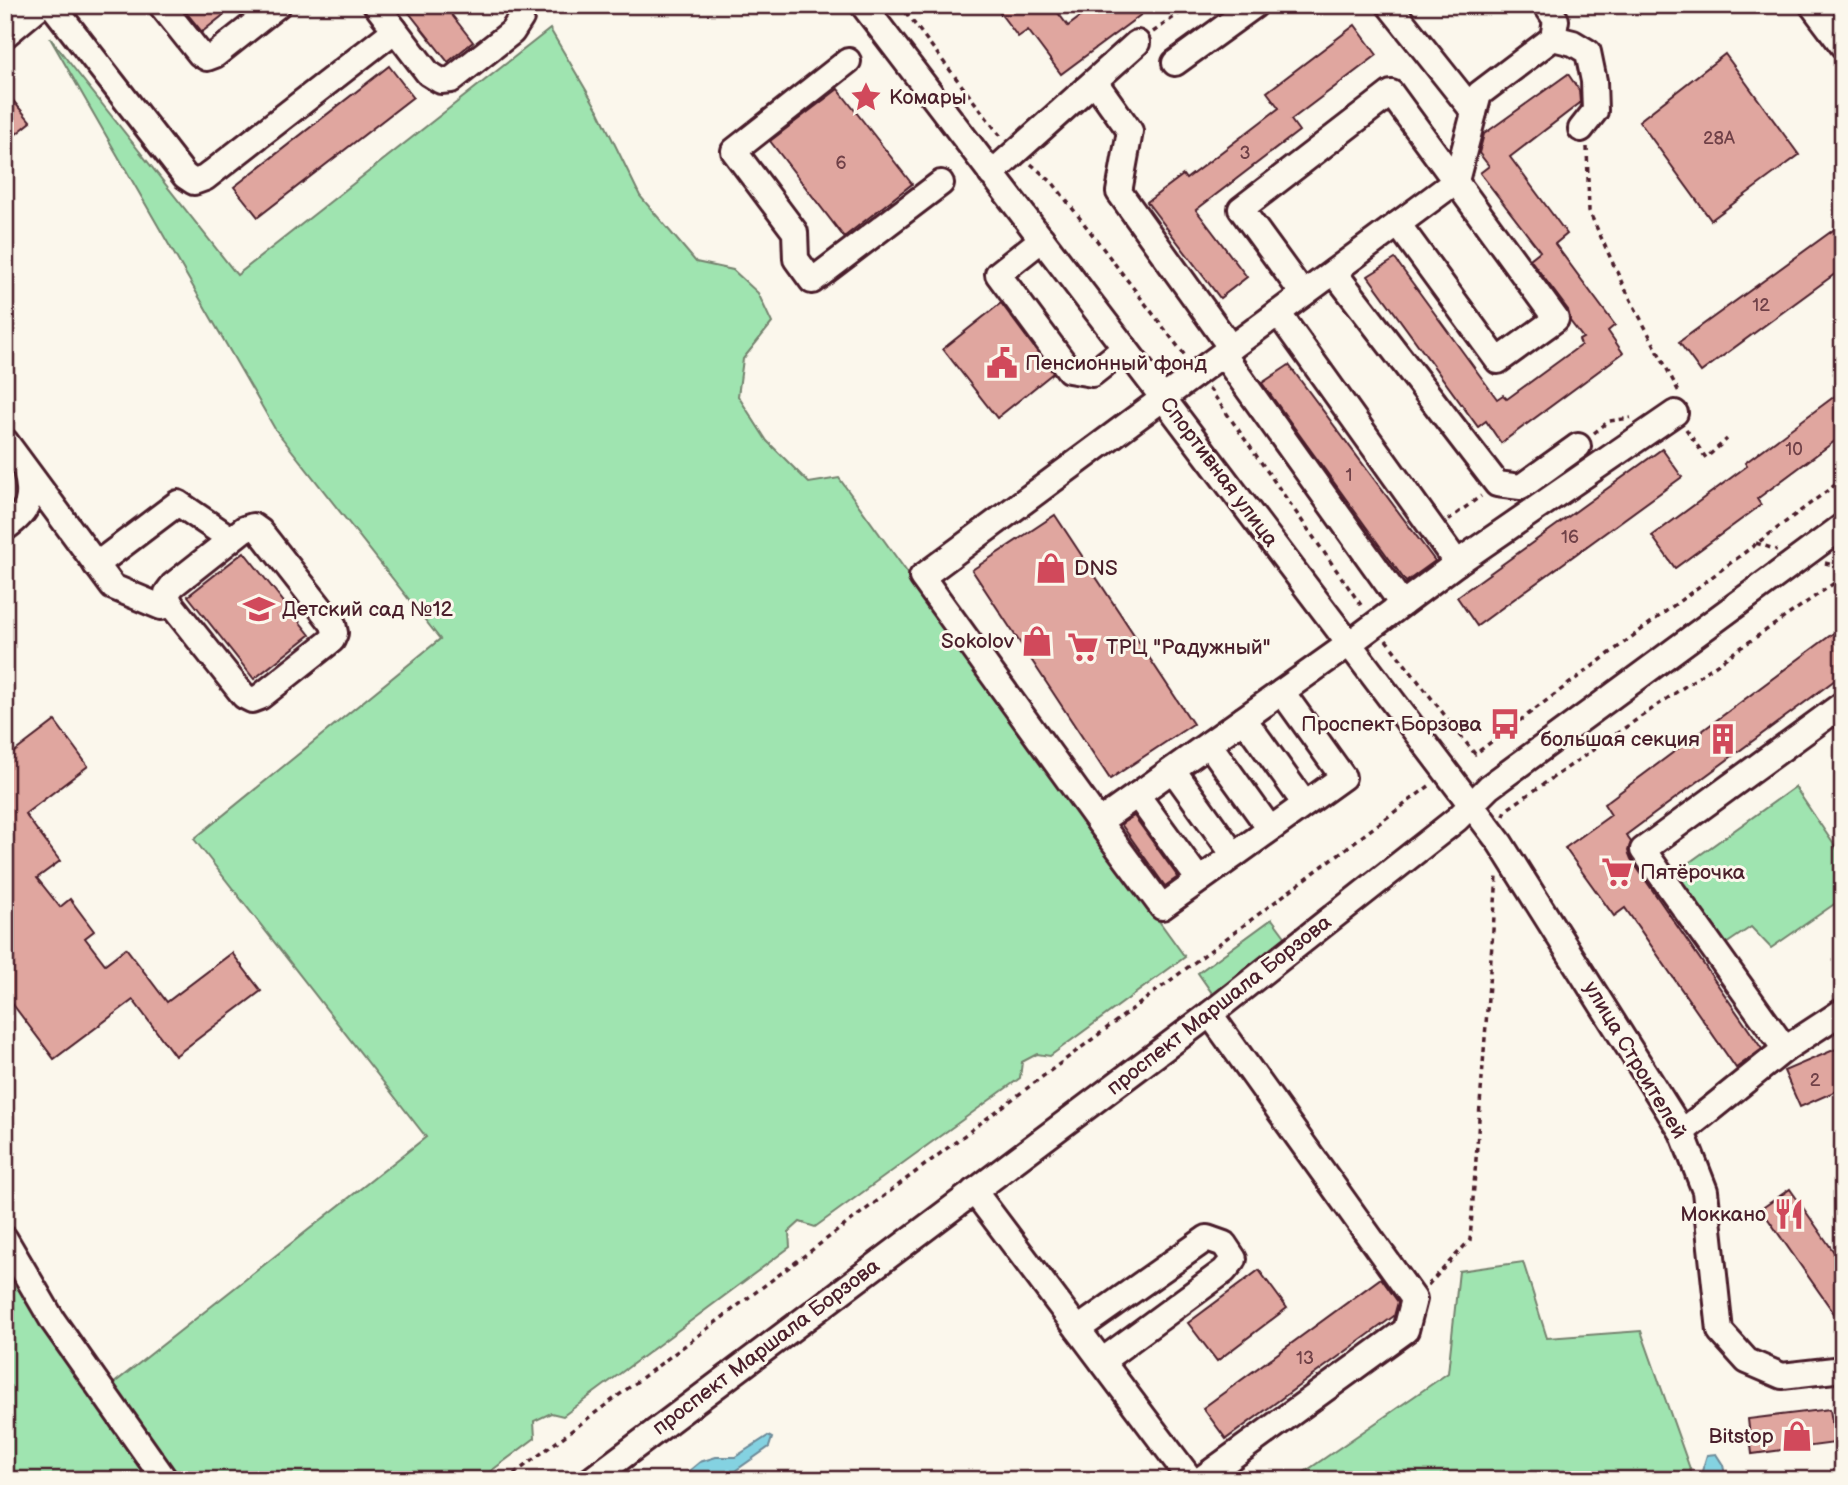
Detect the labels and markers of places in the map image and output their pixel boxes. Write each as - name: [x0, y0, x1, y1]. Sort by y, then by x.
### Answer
- place icon: Комары: [849, 80, 883, 114]
- place label: Комары: [889, 85, 967, 110]
- public building icon: Пенсионный фонд: [985, 346, 1019, 380]
- place label: Пенсионный фонд: [1025, 351, 1207, 376]
- shop icon: DNS: [1034, 551, 1068, 585]
- place label: DNS: [1074, 556, 1118, 581]
- school or university icon: Детский сад №12: [242, 592, 276, 626]
- place label: Детский сад №12: [282, 597, 454, 622]
- shop icon: Sokolov: [1020, 624, 1054, 658]
- place label: Sokolov: [941, 629, 1015, 654]
- supermarket icon: ТРЦ "Радужный": [1066, 630, 1100, 664]
- place label: ТРЦ "Радужный": [1106, 635, 1271, 660]
- bus stop icon: Проспект Борзова: [1488, 707, 1522, 741]
- place label: Проспект Борзова: [1301, 712, 1483, 737]
- building icon: большая секция: [1706, 722, 1740, 756]
- place label: большая секция: [1541, 727, 1700, 752]
- supermarket icon: Пятёрочка: [1600, 855, 1634, 889]
- place label: Пятёрочка: [1640, 860, 1746, 885]
- restaurant icon: Моккано: [1772, 1197, 1806, 1231]
- place label: Моккано: [1680, 1202, 1766, 1227]
- shop icon: Bitstop: [1780, 1419, 1814, 1453]
- place label: Bitstop: [1708, 1424, 1774, 1449]

